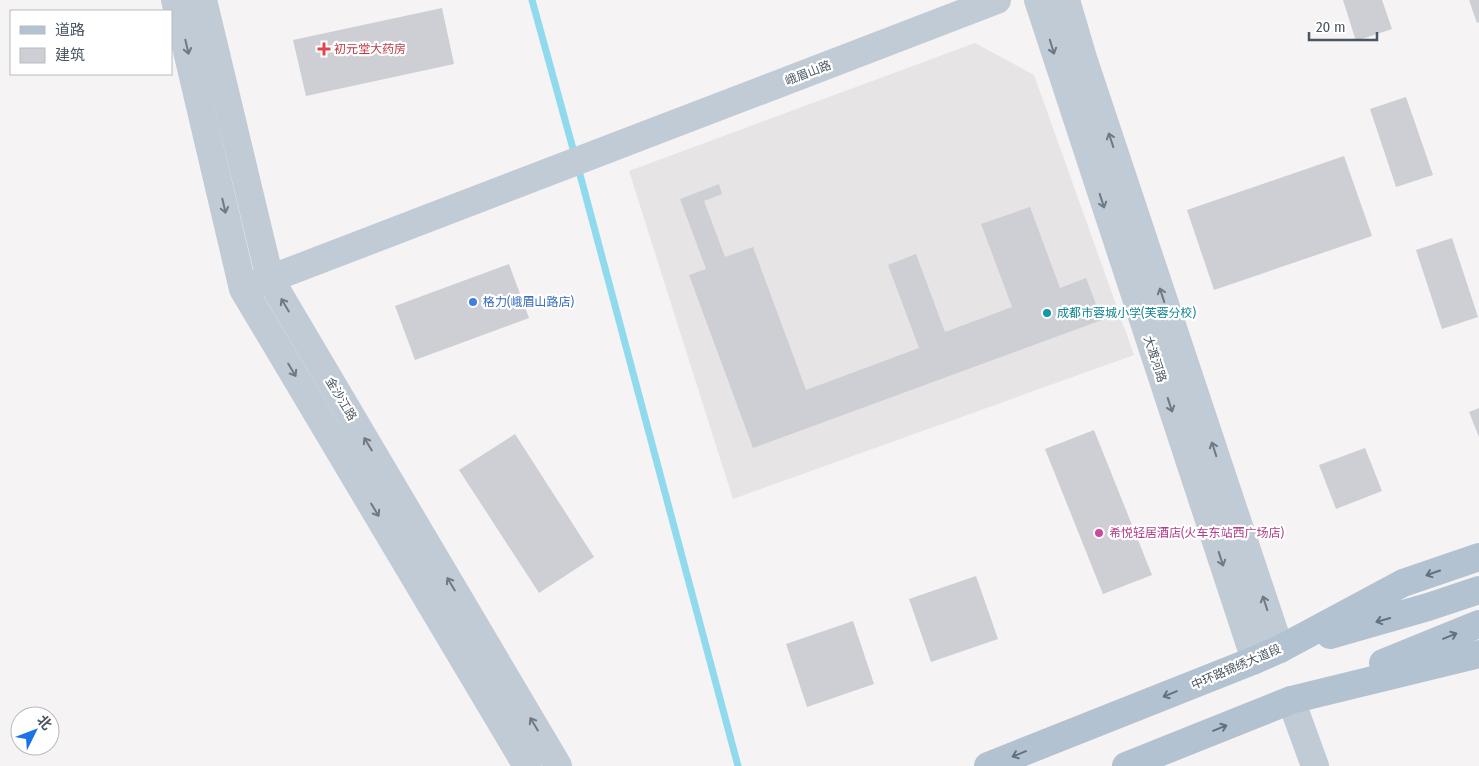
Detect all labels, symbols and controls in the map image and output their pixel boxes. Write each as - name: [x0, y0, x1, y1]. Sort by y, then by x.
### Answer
- legend: [10, 10, 172, 75]
- scale bar: [1309, 10, 1376, 42]
- text: 20 m: [1316, 18, 1346, 36]
- text: 道路: [55, 21, 85, 39]
- one-way arrow: [1047, 38, 1057, 54]
- one-way arrow: [183, 39, 192, 55]
- place label: 初元堂大药房: [334, 42, 406, 56]
- marker: 初元堂大药房: [318, 43, 330, 55]
- text: 建筑: [55, 46, 85, 64]
- street label: 峨眉山路: [783, 58, 833, 88]
- one-way arrow: [1106, 133, 1115, 149]
- one-way arrow: [1098, 193, 1108, 209]
- one-way arrow: [220, 197, 229, 213]
- one-way arrow: [1157, 287, 1166, 303]
- place label: 格力(峨眉山路店): [483, 295, 575, 309]
- marker: 格力(峨眉山路店): [467, 296, 479, 308]
- one-way arrow: [280, 298, 290, 312]
- place label: 成都市蓉城小学(芙蓉分校): [1057, 306, 1197, 320]
- marker: 成都市蓉城小学(芙蓉分校): [1041, 307, 1053, 319]
- street label: 大渡河路: [1141, 334, 1169, 384]
- one-way arrow: [287, 363, 297, 377]
- street label: 金沙江路: [323, 375, 359, 423]
- one-way arrow: [1166, 397, 1175, 412]
- one-way arrow: [363, 438, 373, 452]
- one-way arrow: [1208, 441, 1218, 457]
- one-way arrow: [370, 502, 380, 516]
- place label: 希悦轻居酒店(火车东站西广场店): [1109, 526, 1285, 540]
- marker: 希悦轻居酒店(火车东站西广场店): [1093, 527, 1105, 539]
- one-way arrow: [1217, 551, 1227, 567]
- one-way arrow: [1426, 569, 1441, 578]
- one-way arrow: [445, 578, 455, 592]
- one-way arrow: [1260, 596, 1269, 611]
- one-way arrow: [1375, 616, 1391, 626]
- one-way arrow: [1442, 630, 1457, 640]
- street label: 中环路锦绣大道段: [1189, 642, 1283, 692]
- one-way arrow: [1163, 690, 1178, 699]
- north arrow: [10, 706, 60, 756]
- text: 北: [33, 712, 55, 734]
- one-way arrow: [528, 718, 538, 732]
- one-way arrow: [1212, 723, 1227, 732]
- one-way arrow: [1012, 749, 1027, 759]

